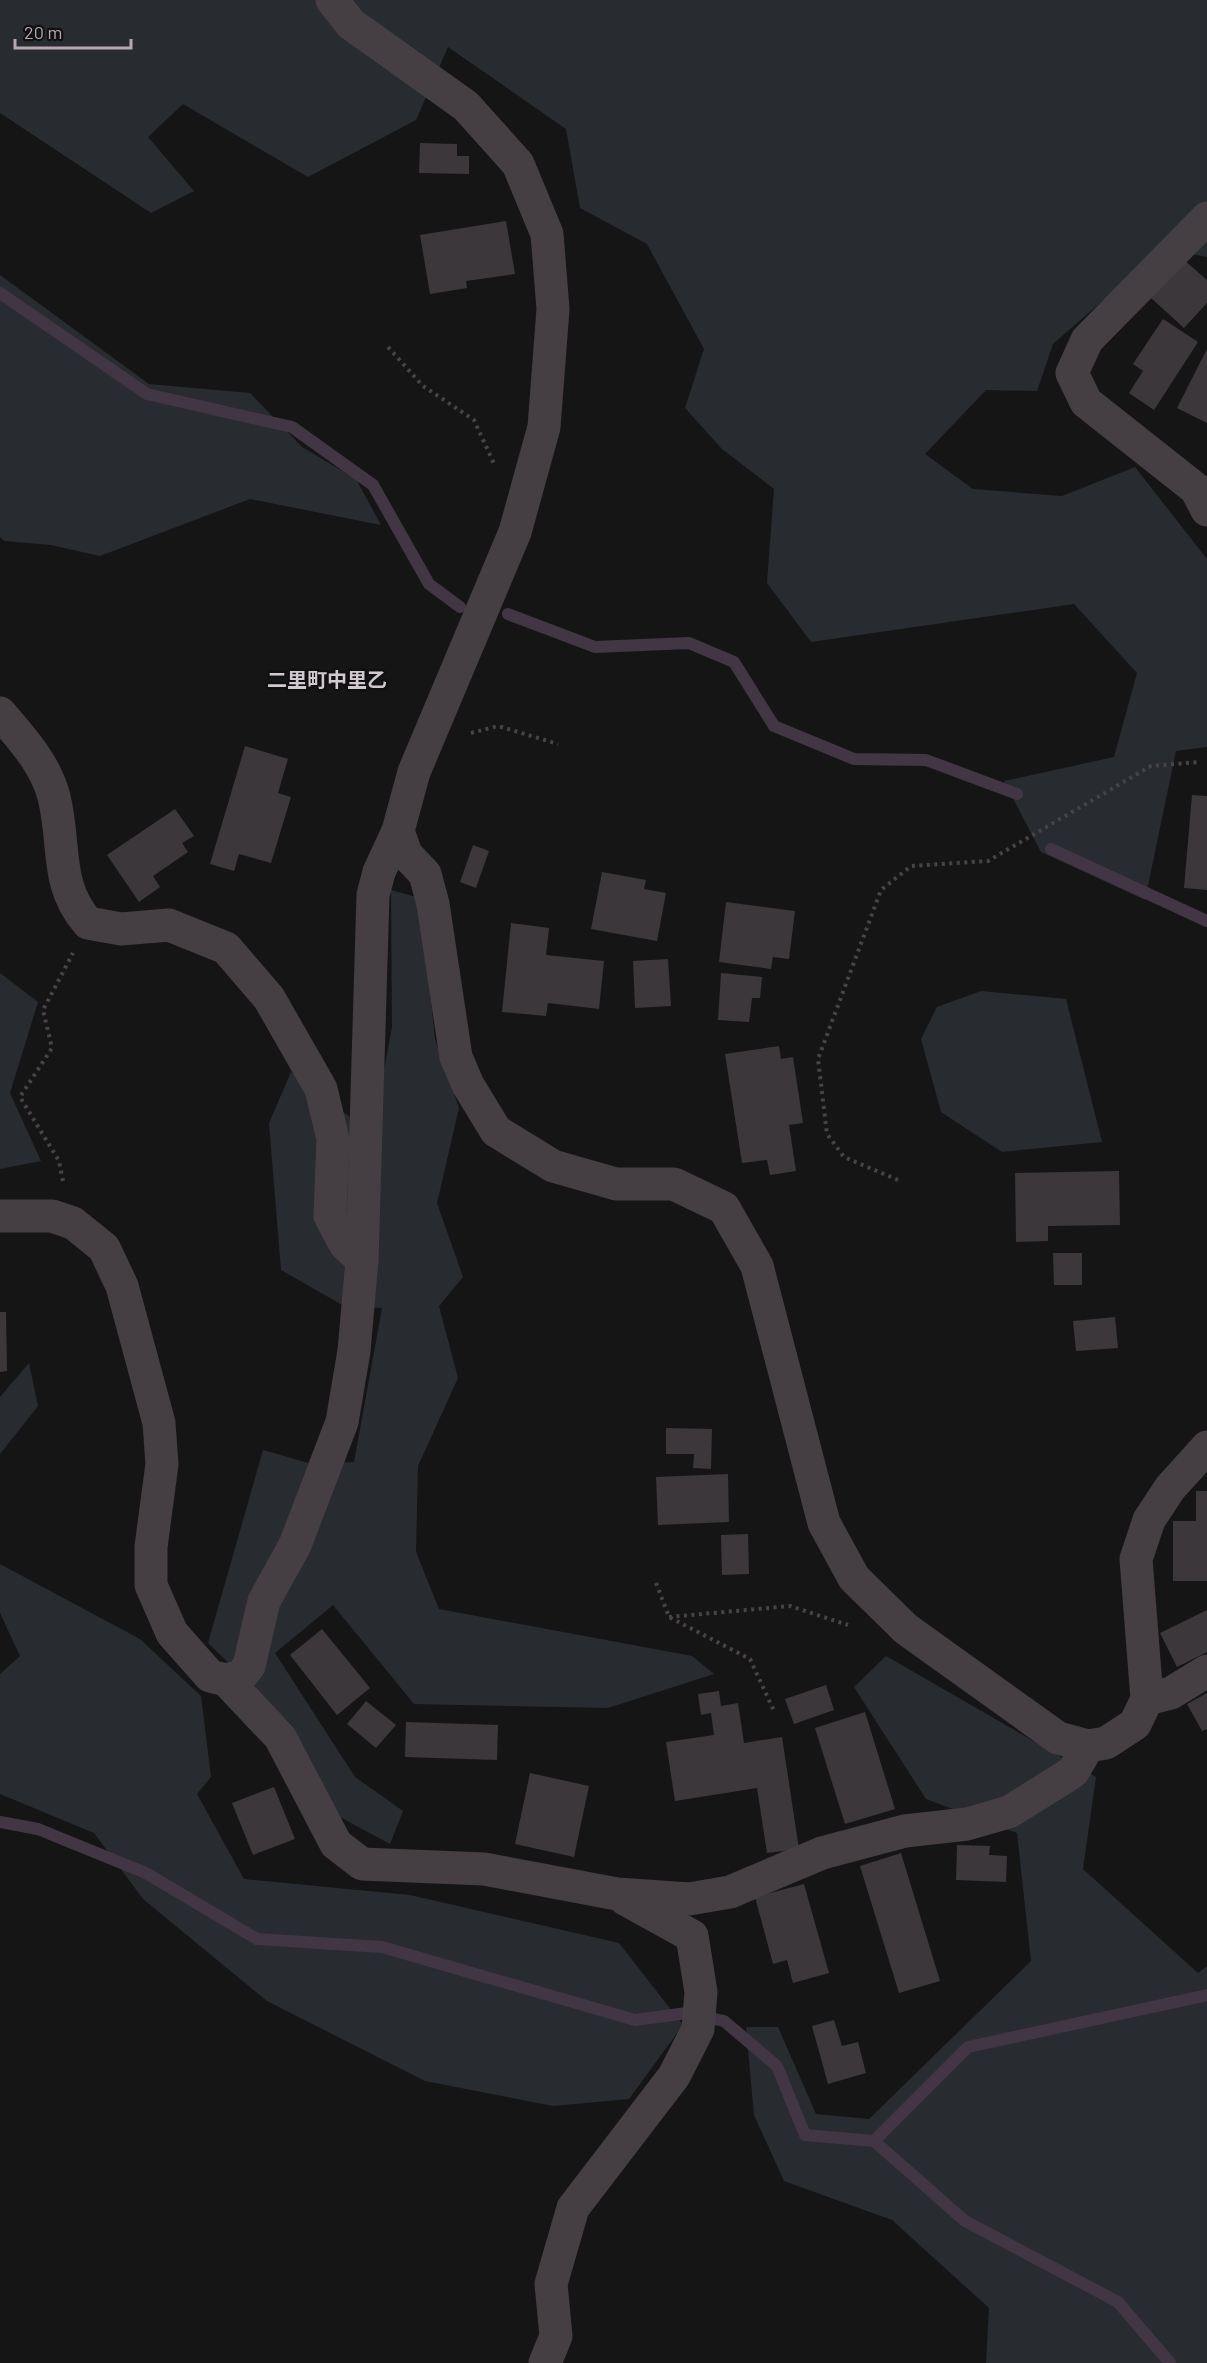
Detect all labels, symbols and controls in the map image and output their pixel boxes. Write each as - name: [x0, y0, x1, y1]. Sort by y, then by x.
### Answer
- scale bar: [15, 12, 130, 50]
- text: 20 m: [24, 21, 62, 43]
- district label: 二里町中里乙: [267, 667, 387, 691]

